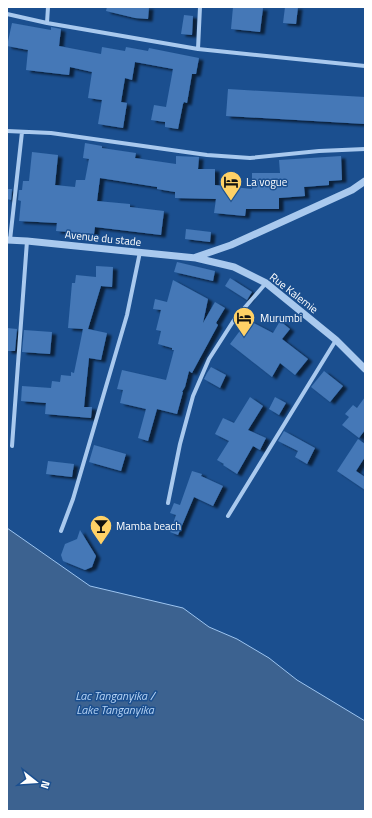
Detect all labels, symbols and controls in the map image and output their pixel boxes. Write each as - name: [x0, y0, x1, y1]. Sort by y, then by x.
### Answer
- hotel icon: La vogue: [218, 169, 244, 202]
- place label: La vogue: [246, 174, 288, 190]
- street label: Avenue du stade: [64, 226, 142, 250]
- street label: Rue Kalemie: [266, 269, 322, 317]
- hotel icon: Murumbi: [231, 305, 257, 338]
- place label: Murumbi: [260, 310, 302, 326]
- bar icon: Mamba beach: [88, 513, 114, 546]
- place label: Mamba beach: [116, 518, 181, 534]
- water label: Lac Tanganyika / Lake Tanganyika: [75, 686, 157, 719]
- north arrow: [16, 762, 56, 802]
- text: N: [37, 779, 54, 791]

